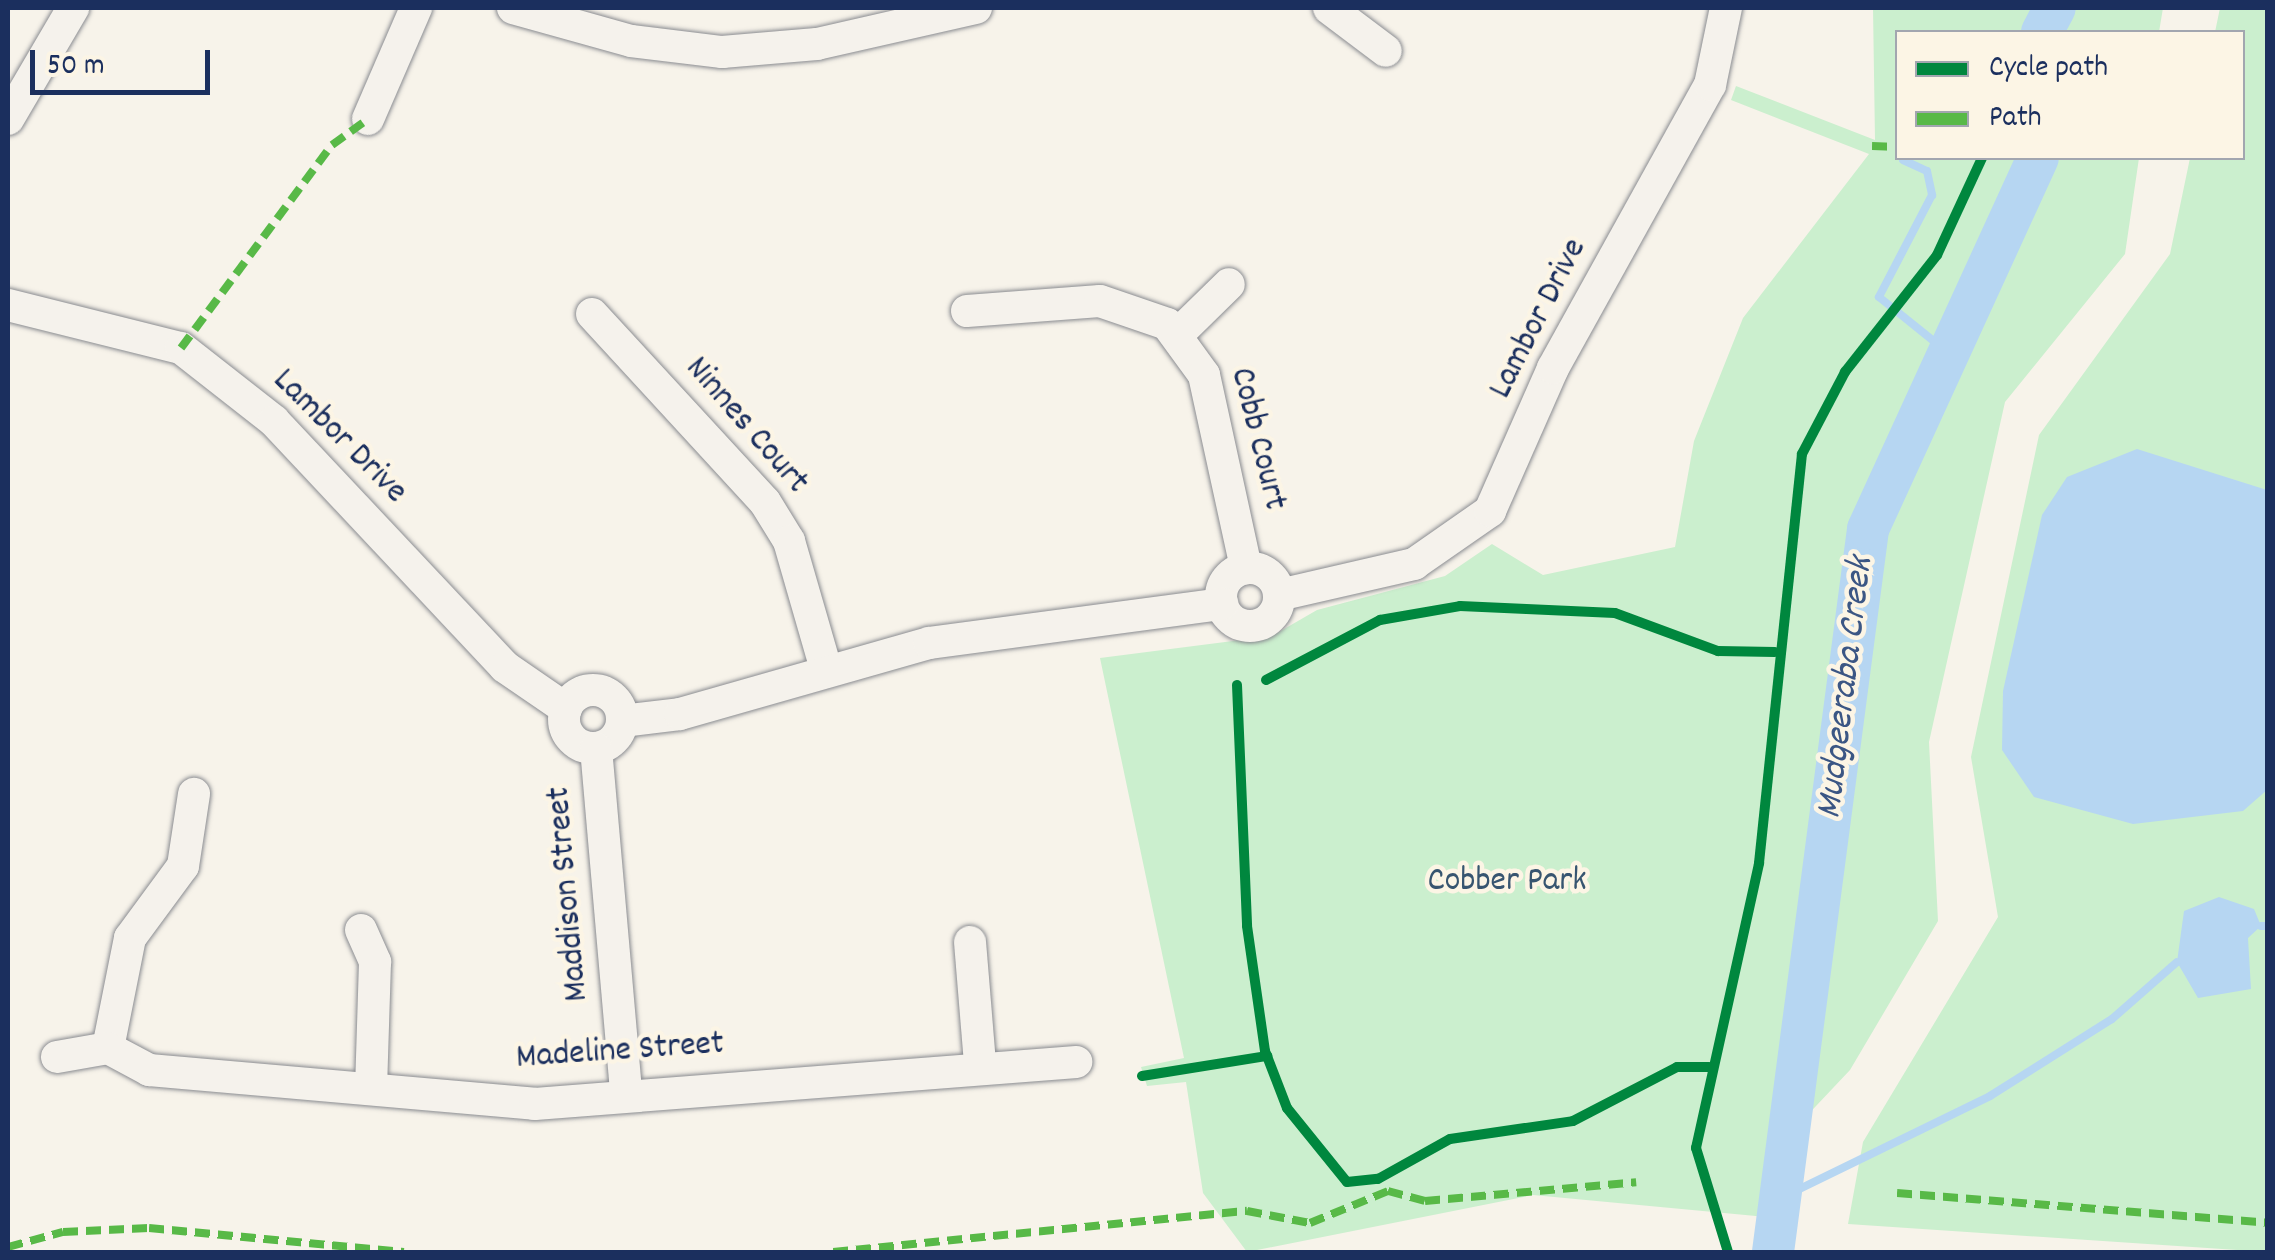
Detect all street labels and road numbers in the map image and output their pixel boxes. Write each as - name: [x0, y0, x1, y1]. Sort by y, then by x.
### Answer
- street label: Lambor Drive: [1481, 232, 1597, 406]
- street label: Ninnes Court: [675, 349, 817, 503]
- street label: Lambor Drive: [263, 361, 415, 513]
- street label: Cobb Court: [1219, 364, 1295, 514]
- street label: Maddison Street: [539, 785, 599, 1003]
- street label: Madeline Street: [515, 1024, 725, 1080]

